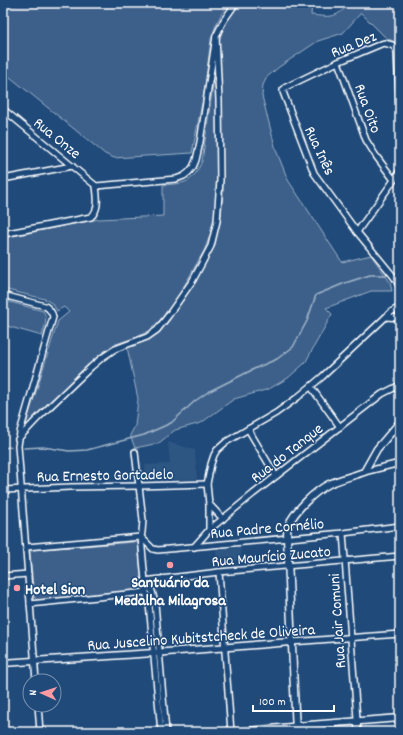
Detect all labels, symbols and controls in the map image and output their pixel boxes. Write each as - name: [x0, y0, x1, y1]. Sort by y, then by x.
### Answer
- street label: Rua Dez: [328, 26, 380, 65]
- street label: Rua Oito: [347, 81, 386, 137]
- street label: Rua Onze: [28, 113, 85, 165]
- street label: Rua Inês: [297, 123, 340, 180]
- street label: Rua do Tanque: [246, 418, 329, 490]
- street label: Rua Ernesto Gortadelo: [36, 464, 174, 489]
- street label: Rua Padre Cornélio: [209, 513, 325, 546]
- street label: Rua Maurício Zucato: [211, 541, 332, 574]
- marker: Santuário da Medalha Milagrosa: [165, 560, 175, 570]
- place label: Santuário da Medalha Milagrosa: [114, 572, 227, 613]
- street label: Rua Jair Comuni: [324, 573, 353, 669]
- place label: Hotel Sion: [25, 579, 85, 602]
- marker: Hotel Sion: [12, 583, 22, 593]
- street label: Rua Juscelino Kubitstcheck de Oliveira: [87, 619, 316, 658]
- north arrow: [22, 673, 62, 713]
- scale bar: [253, 687, 334, 713]
- text: N: [26, 689, 42, 696]
- text: 100 m: [259, 694, 286, 711]

